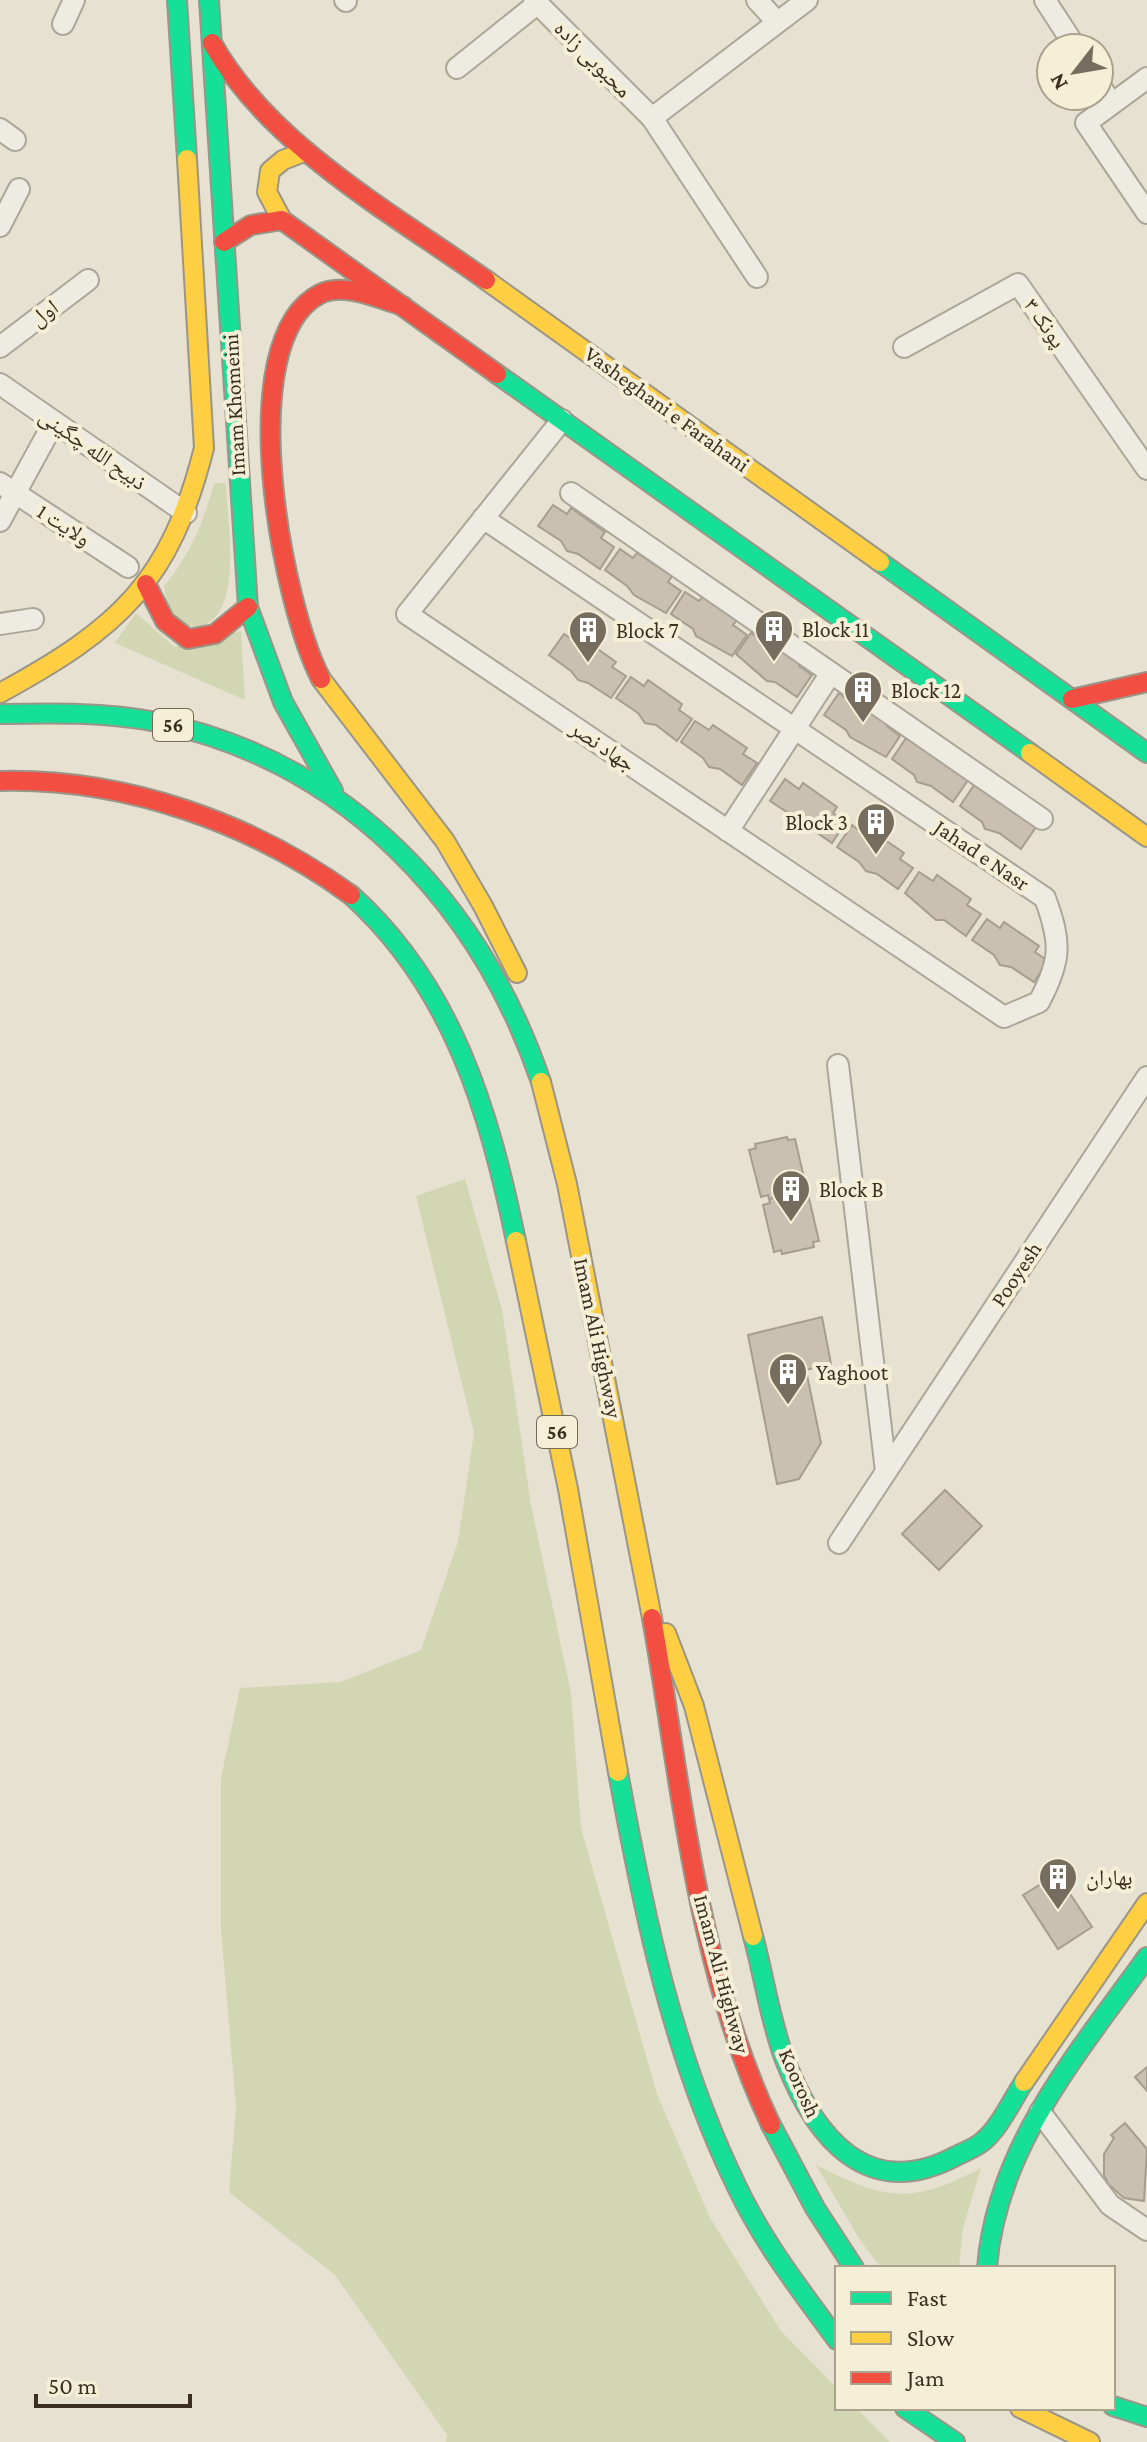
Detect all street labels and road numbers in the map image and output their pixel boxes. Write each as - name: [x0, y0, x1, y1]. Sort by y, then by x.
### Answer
- street label: محبوبی زاده: [549, 15, 637, 103]
- street label: پونک ۳: [1018, 293, 1071, 353]
- street label: اول: [25, 294, 64, 332]
- street label: Imam Khomeini: [218, 333, 250, 477]
- street label: Vasheghani e Farahani: [580, 341, 755, 477]
- street label: ذبیح الله چگینی: [34, 403, 151, 496]
- street label: ولایت 1: [33, 499, 95, 551]
- road number: 56: [153, 709, 193, 741]
- street label: جهاد نصر: [565, 715, 640, 777]
- street label: Jahad e Nasr: [928, 813, 1034, 896]
- street label: Pooyesh: [985, 1237, 1047, 1311]
- street label: Imam Ali Highway: [569, 1256, 627, 1421]
- road number: 56: [537, 1416, 577, 1448]
- street label: Imam Ali Highway: [689, 1892, 755, 2057]
- street label: Koorosh: [774, 2045, 826, 2122]

